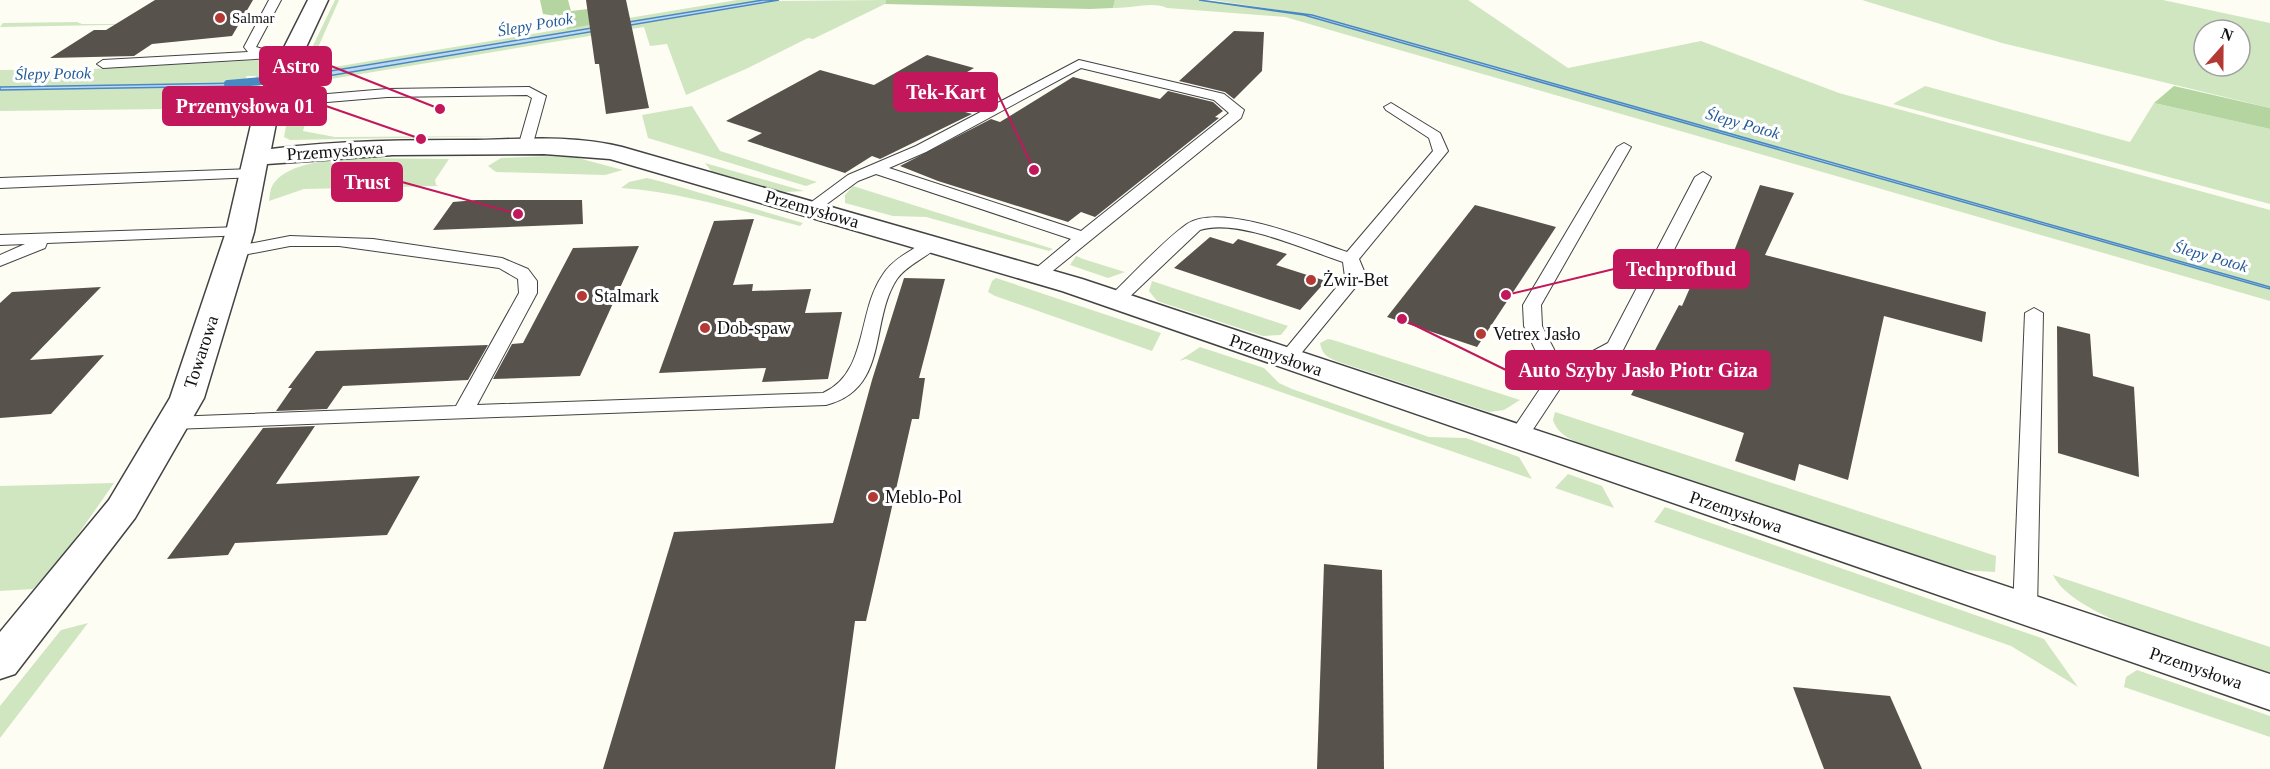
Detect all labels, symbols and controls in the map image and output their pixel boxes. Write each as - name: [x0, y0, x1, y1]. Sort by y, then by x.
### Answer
- water label: Ślepy Potok: [496, 8, 575, 40]
- place label: Salmar: [232, 10, 275, 26]
- marker: Salmar: [213, 11, 227, 25]
- north arrow: [2192, 18, 2252, 78]
- text: N: [2219, 24, 2236, 45]
- callout: Astro: [260, 47, 331, 85]
- text: Astro: [272, 55, 320, 77]
- water label: Ślepy Potok: [15, 63, 92, 84]
- callout: Tek-Kart: [894, 73, 997, 111]
- text: Tek-Kart: [906, 81, 986, 103]
- callout: Przemysłowa 01: [163, 87, 326, 125]
- text: Przemysłowa 01: [176, 95, 314, 118]
- water label: Ślepy Potok: [1704, 104, 1783, 143]
- street label: Przemysłowa: [286, 138, 384, 164]
- callout: Trust: [332, 163, 402, 201]
- text: Trust: [344, 171, 390, 193]
- street label: Przemysłowa: [763, 186, 861, 232]
- water label: Ślepy Potok: [2172, 237, 2251, 276]
- callout: Techprofbud: [1614, 250, 1749, 288]
- text: Techprofbud: [1626, 258, 1736, 281]
- place label: Żwir-Bet: [1323, 270, 1389, 290]
- marker: Żwir-Bet: [1304, 273, 1318, 287]
- place label: Stalmark: [594, 286, 659, 306]
- marker: Stalmark: [575, 289, 589, 303]
- street label: Towarowa: [180, 313, 222, 391]
- place label: Dob-spaw: [717, 318, 791, 338]
- marker: Dob-spaw: [698, 321, 712, 335]
- place label: Vetrex Jasło: [1493, 324, 1580, 344]
- marker: Vetrex Jasło: [1474, 327, 1488, 341]
- street label: Przemysłowa: [1227, 330, 1325, 380]
- callout: Auto Szyby Jasło Piotr Giza: [1506, 351, 1770, 389]
- text: Auto Szyby Jasło Piotr Giza: [1518, 359, 1758, 382]
- place label: Meblo-Pol: [885, 487, 962, 507]
- street label: Przemysłowa: [1687, 487, 1785, 537]
- marker: Meblo-Pol: [866, 490, 880, 504]
- street label: Przemysłowa: [2147, 643, 2245, 693]

